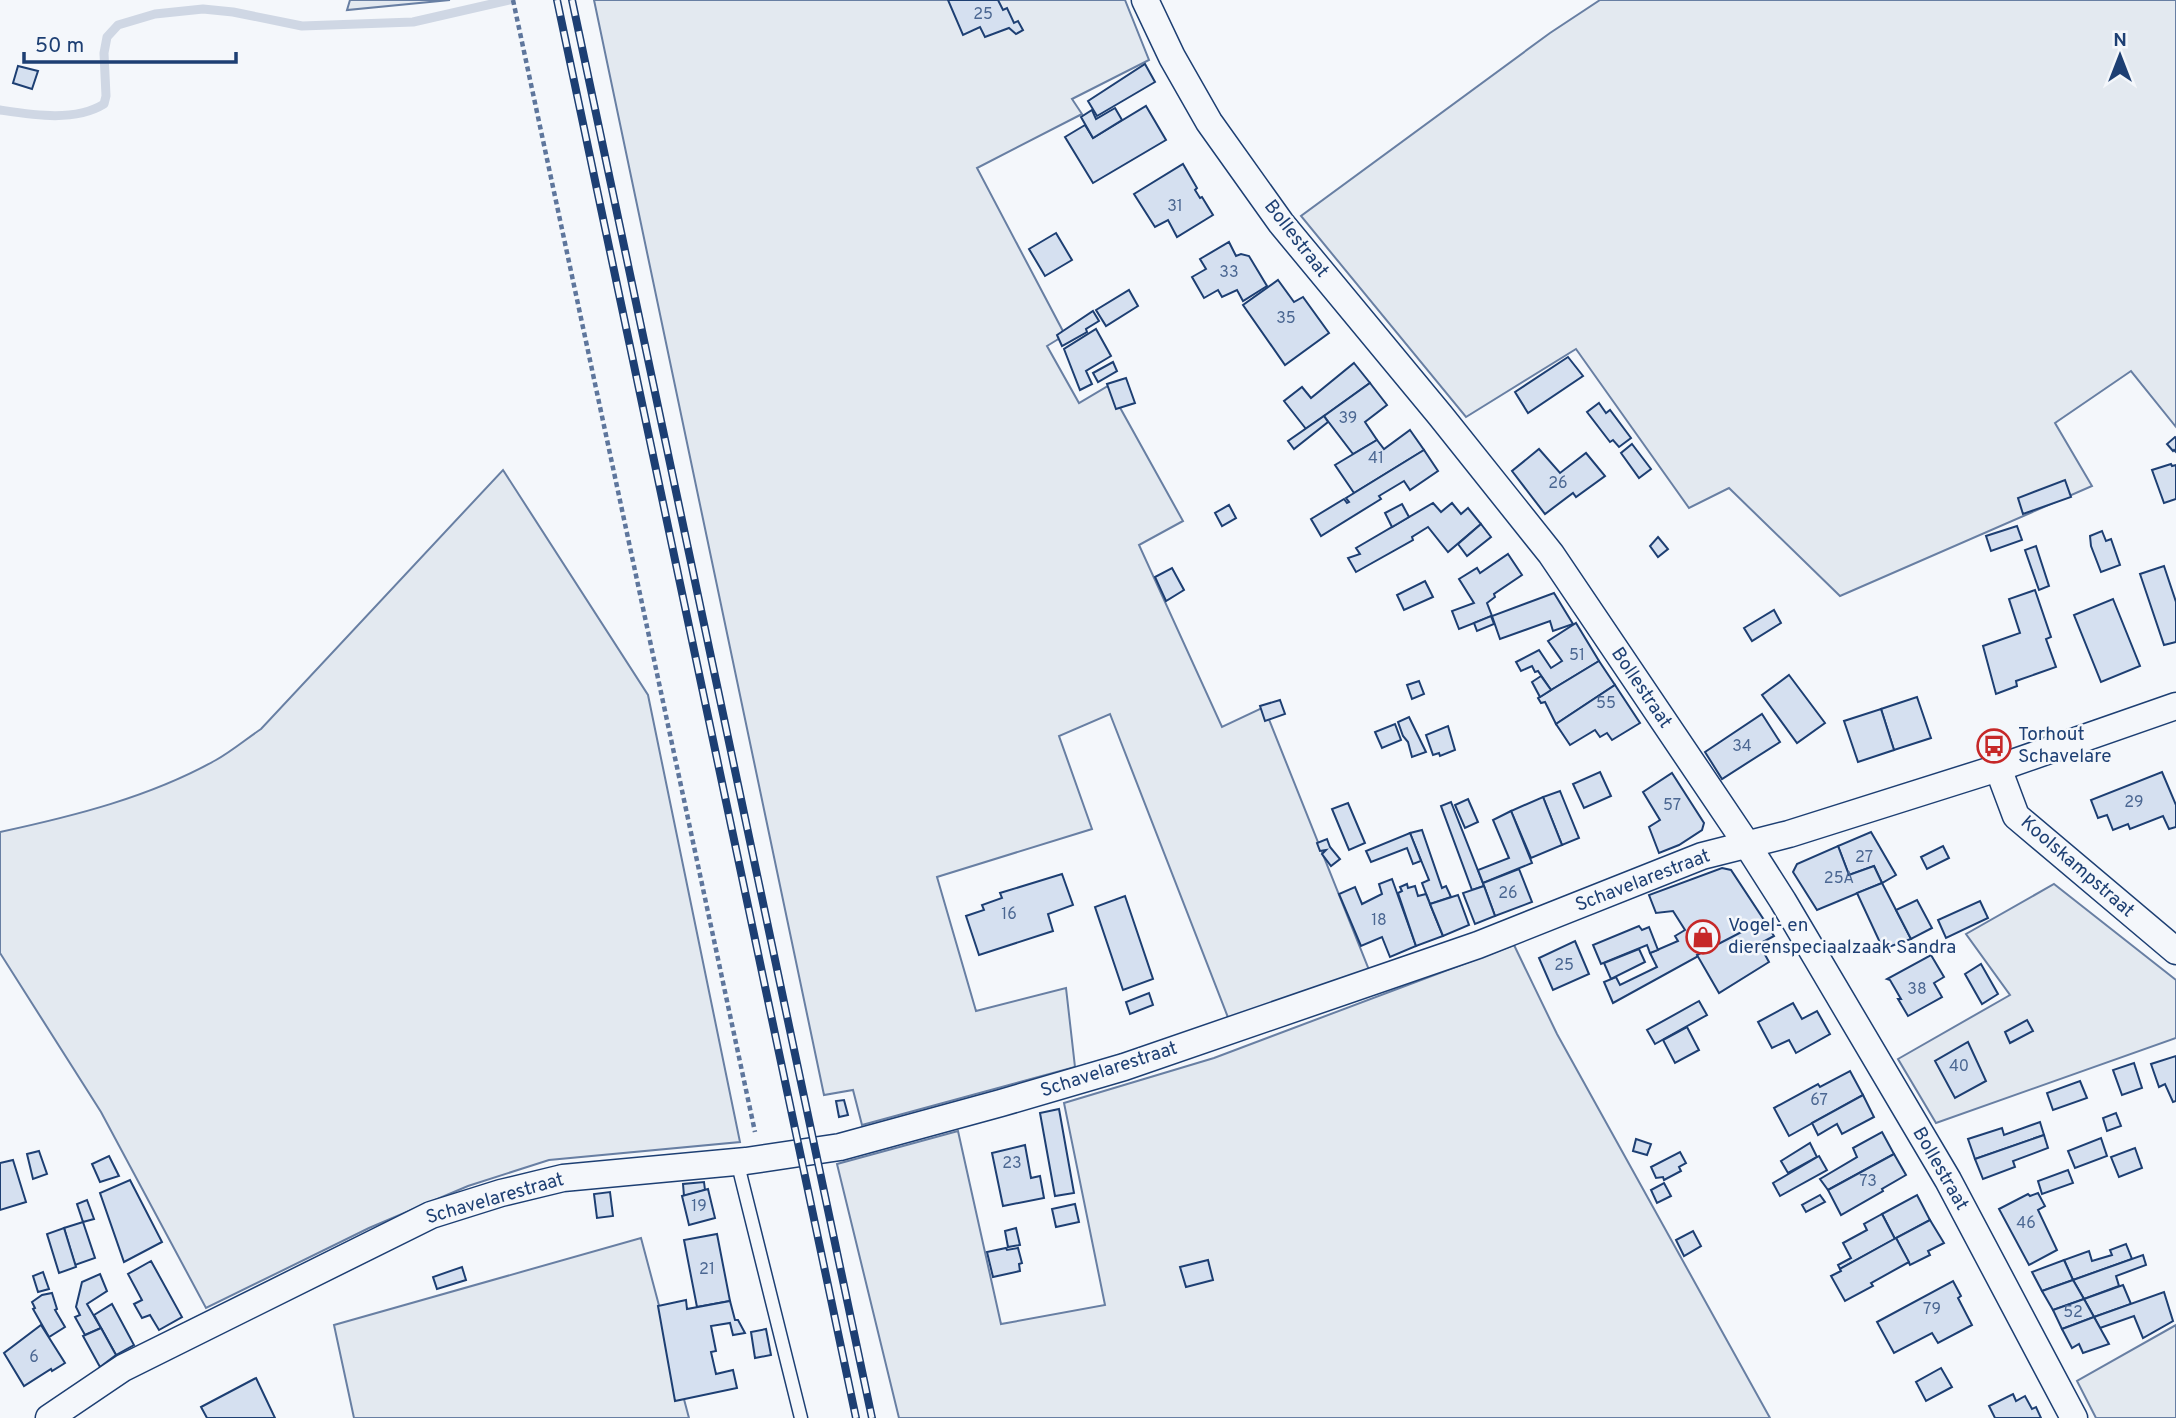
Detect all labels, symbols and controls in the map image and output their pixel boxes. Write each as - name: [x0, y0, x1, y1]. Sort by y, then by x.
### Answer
- house number: 25: [973, 5, 993, 25]
- scale bar: [24, 21, 236, 65]
- north arrow: [2085, 21, 2155, 91]
- text: N: [2113, 29, 2127, 53]
- text: 50 m: [35, 33, 84, 60]
- street label: Bollestraat: [1258, 195, 1334, 283]
- house number: 31: [1167, 197, 1183, 217]
- house number: 33: [1219, 263, 1239, 283]
- house number: 35: [1276, 309, 1296, 329]
- house number: 39: [1339, 409, 1357, 429]
- house number: 41: [1368, 449, 1384, 469]
- house number: 26: [1548, 474, 1568, 494]
- street label: Bollestraat: [1605, 643, 1677, 733]
- house number: 51: [1569, 646, 1585, 666]
- house number: 55: [1596, 694, 1616, 714]
- place label: Torhout Schavelare: [2018, 723, 2112, 769]
- bus stop icon: Torhout Schavelare: [1975, 727, 2013, 765]
- house number: 34: [1732, 737, 1752, 757]
- house number: 29: [2124, 793, 2144, 813]
- house number: 57: [1663, 796, 1681, 816]
- street label: Koolskampstraat: [2015, 811, 2139, 923]
- street label: Schavelarestraat: [1572, 844, 1714, 918]
- house number: 27: [1855, 848, 1873, 868]
- house number: 25A: [1824, 869, 1854, 889]
- house number: 26: [1498, 884, 1518, 904]
- house number: 16: [1001, 905, 1017, 925]
- house number: 18: [1371, 911, 1387, 931]
- place label: Vogel- en dierenspeciaalzaak Sandra: [1728, 914, 1956, 960]
- shop icon: Vogel- en dierenspeciaalzaak Sandra: [1684, 918, 1722, 956]
- house number: 25: [1554, 956, 1574, 976]
- house number: 38: [1907, 980, 1927, 1000]
- street label: Schavelarestraat: [1038, 1037, 1180, 1103]
- house number: 40: [1949, 1057, 1969, 1077]
- house number: 67: [1810, 1091, 1828, 1111]
- street label: Bollestraat: [1907, 1123, 1973, 1215]
- house number: 23: [1002, 1154, 1022, 1174]
- street label: Schavelarestraat: [423, 1168, 567, 1230]
- house number: 73: [1859, 1172, 1877, 1192]
- house number: 19: [691, 1197, 707, 1217]
- house number: 46: [2016, 1214, 2036, 1234]
- house number: 21: [699, 1260, 715, 1280]
- house number: 79: [1923, 1300, 1941, 1320]
- house number: 52: [2063, 1303, 2083, 1323]
- house number: 6: [29, 1348, 39, 1368]

